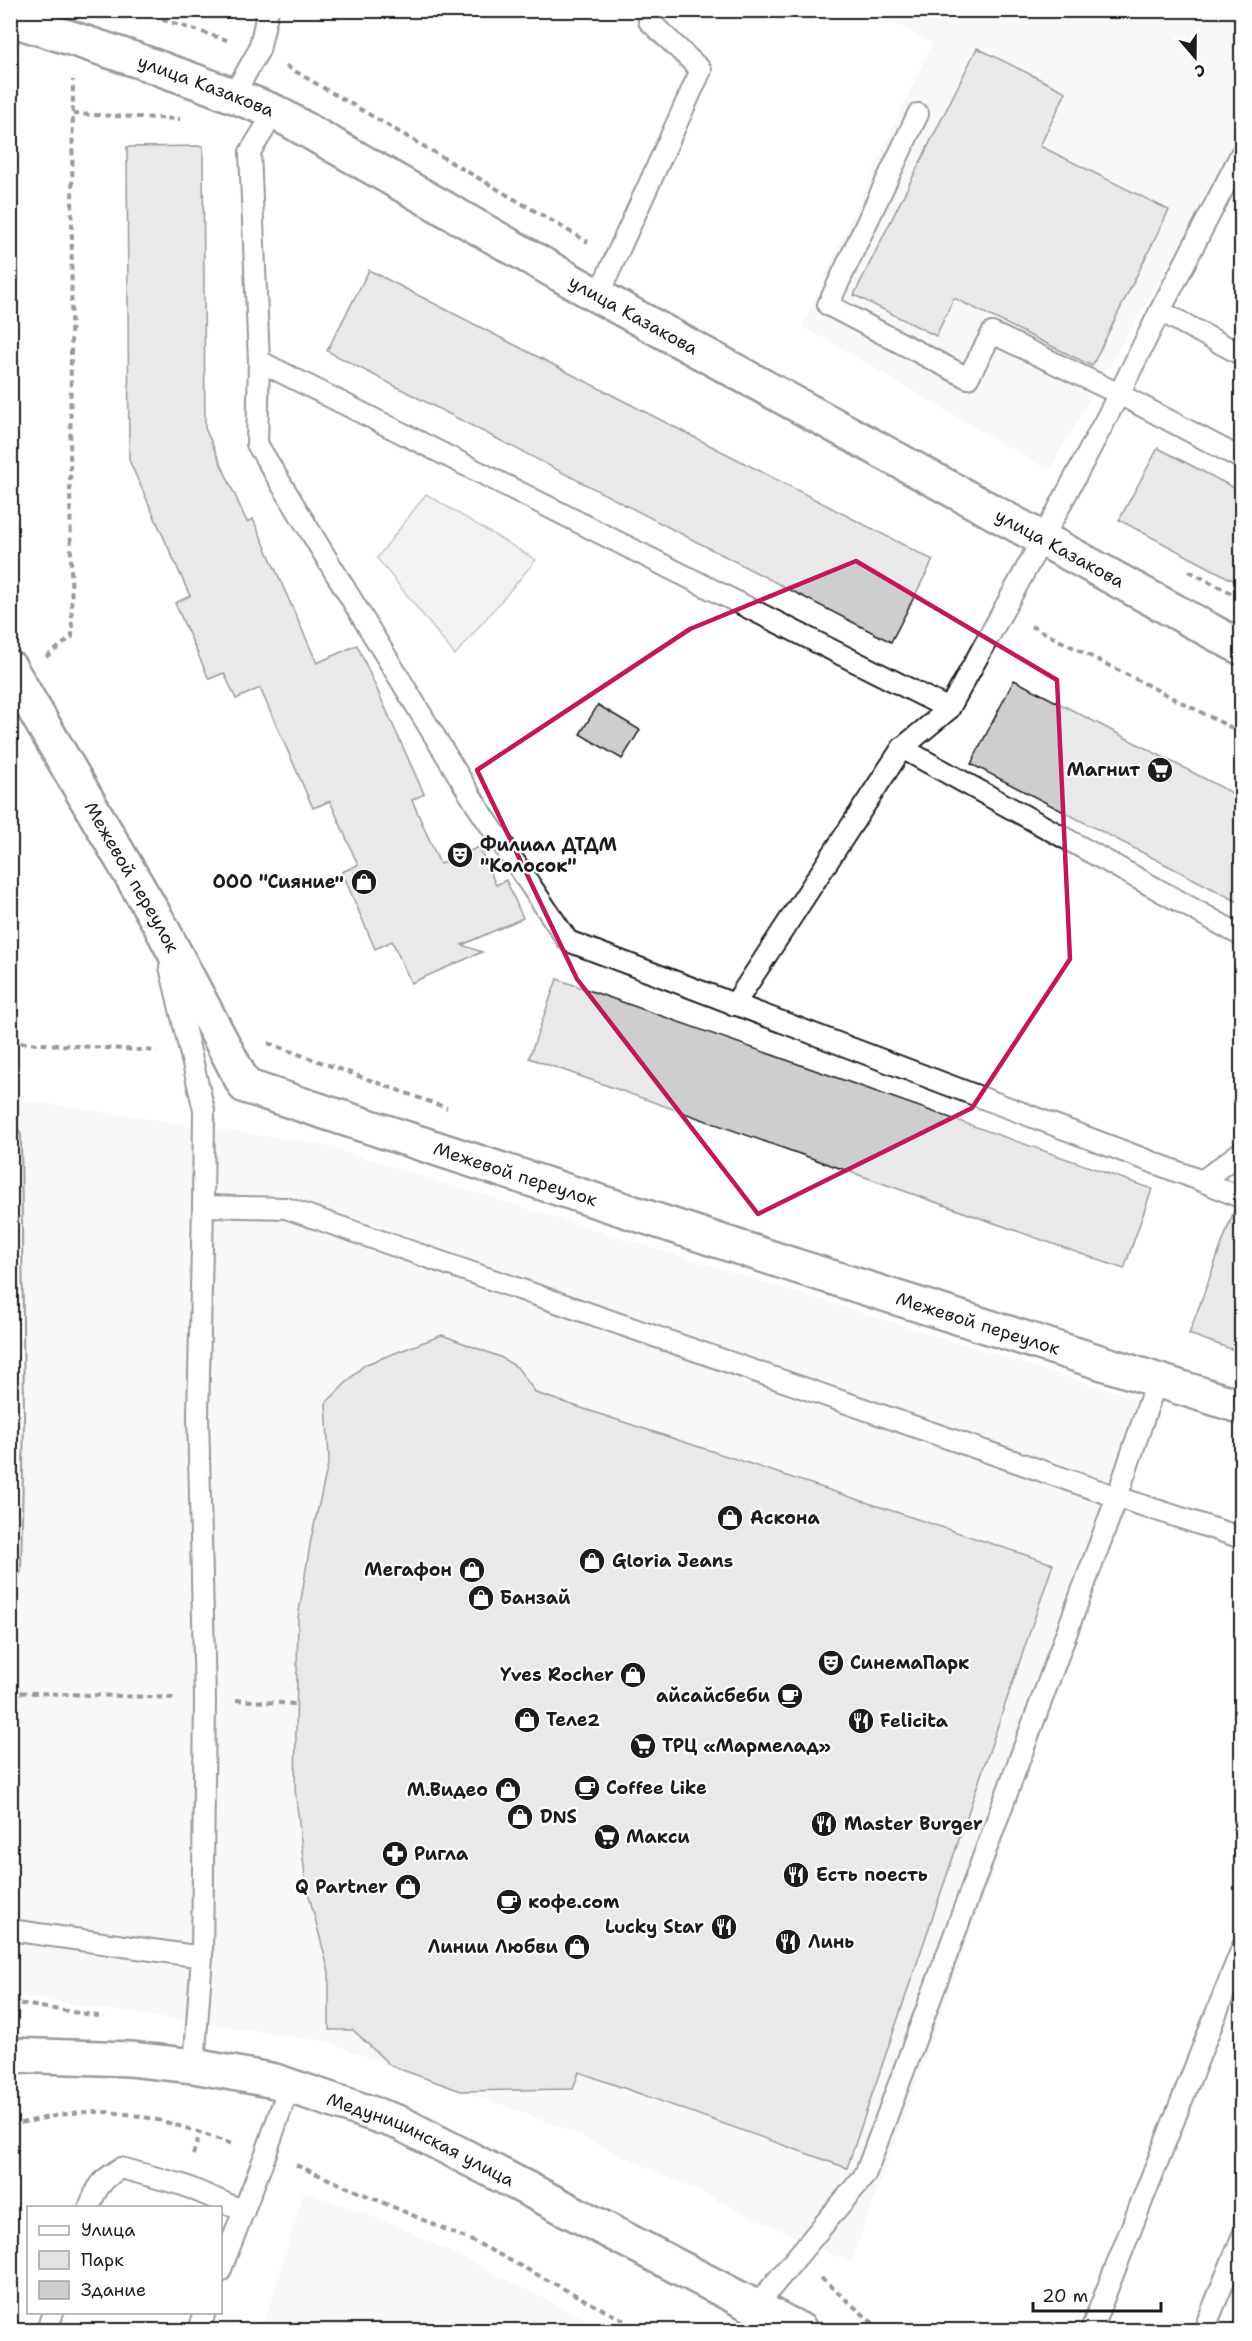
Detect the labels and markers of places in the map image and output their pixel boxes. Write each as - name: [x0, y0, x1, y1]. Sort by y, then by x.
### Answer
- supermarket icon: Магнит: [1145, 755, 1175, 785]
- place label: Магнит: [1066, 758, 1140, 782]
- place label: Филиал ДТДМ "Колосок": [480, 833, 617, 878]
- theatre icon: Филиал ДТДМ "Колосок": [445, 840, 475, 870]
- shop icon: ООО "Сияние": [349, 867, 379, 897]
- place label: ООО "Сияние": [213, 870, 344, 894]
- shop icon: Аскона: [715, 1503, 745, 1533]
- place label: Аскона: [750, 1506, 820, 1530]
- shop icon: Gloria Jeans: [577, 1546, 607, 1576]
- place label: Gloria Jeans: [612, 1549, 733, 1573]
- shop icon: Мегафон: [457, 1555, 487, 1585]
- place label: Мегафон: [364, 1558, 452, 1582]
- shop icon: Банзай: [466, 1583, 496, 1613]
- place label: Банзай: [500, 1586, 571, 1610]
- theatre icon: СинемаПарк: [816, 1648, 846, 1678]
- place label: СинемаПарк: [850, 1651, 969, 1675]
- shop icon: Yves Rocher: [618, 1660, 648, 1690]
- place label: Yves Rocher: [500, 1663, 614, 1687]
- cafe icon: айсайсбеби: [775, 1681, 805, 1711]
- place label: айсайсбеби: [656, 1684, 771, 1708]
- shop icon: Теле2: [512, 1705, 542, 1735]
- restaurant icon: Felicita: [846, 1706, 876, 1736]
- place label: Теле2: [546, 1708, 600, 1732]
- place label: Felicita: [880, 1709, 949, 1733]
- supermarket icon: ТРЦ «Мармелад»: [628, 1731, 658, 1761]
- place label: ТРЦ «Мармелад»: [662, 1734, 831, 1758]
- cafe icon: Coffee Like: [572, 1773, 602, 1803]
- shop icon: М.Видео: [493, 1775, 523, 1805]
- place label: Coffee Like: [606, 1776, 707, 1800]
- place label: М.Видео: [407, 1778, 488, 1802]
- shop icon: DNS: [505, 1802, 535, 1832]
- place label: DNS: [540, 1805, 577, 1829]
- restaurant icon: Master Burger: [809, 1809, 839, 1839]
- place label: Master Burger: [844, 1812, 983, 1836]
- supermarket icon: Макси: [592, 1822, 622, 1852]
- place label: Макси: [626, 1825, 690, 1849]
- pharmacy icon: Ригла: [380, 1839, 410, 1869]
- place label: Ригла: [414, 1842, 469, 1866]
- restaurant icon: Есть поесть: [781, 1860, 811, 1890]
- place label: Есть поесть: [816, 1863, 928, 1887]
- shop icon: Q Partner: [393, 1872, 423, 1902]
- place label: Q Partner: [295, 1875, 388, 1899]
- cafe icon: кофе.com: [494, 1887, 524, 1917]
- place label: кофе.com: [528, 1890, 620, 1914]
- restaurant icon: Lucky Star: [709, 1912, 739, 1942]
- place label: Lucky Star: [605, 1915, 704, 1939]
- restaurant icon: Линь: [773, 1927, 803, 1957]
- place label: Линь: [808, 1930, 854, 1954]
- shop icon: Линии Любви: [562, 1932, 592, 1962]
- place label: Линии Любви: [428, 1935, 558, 1959]

